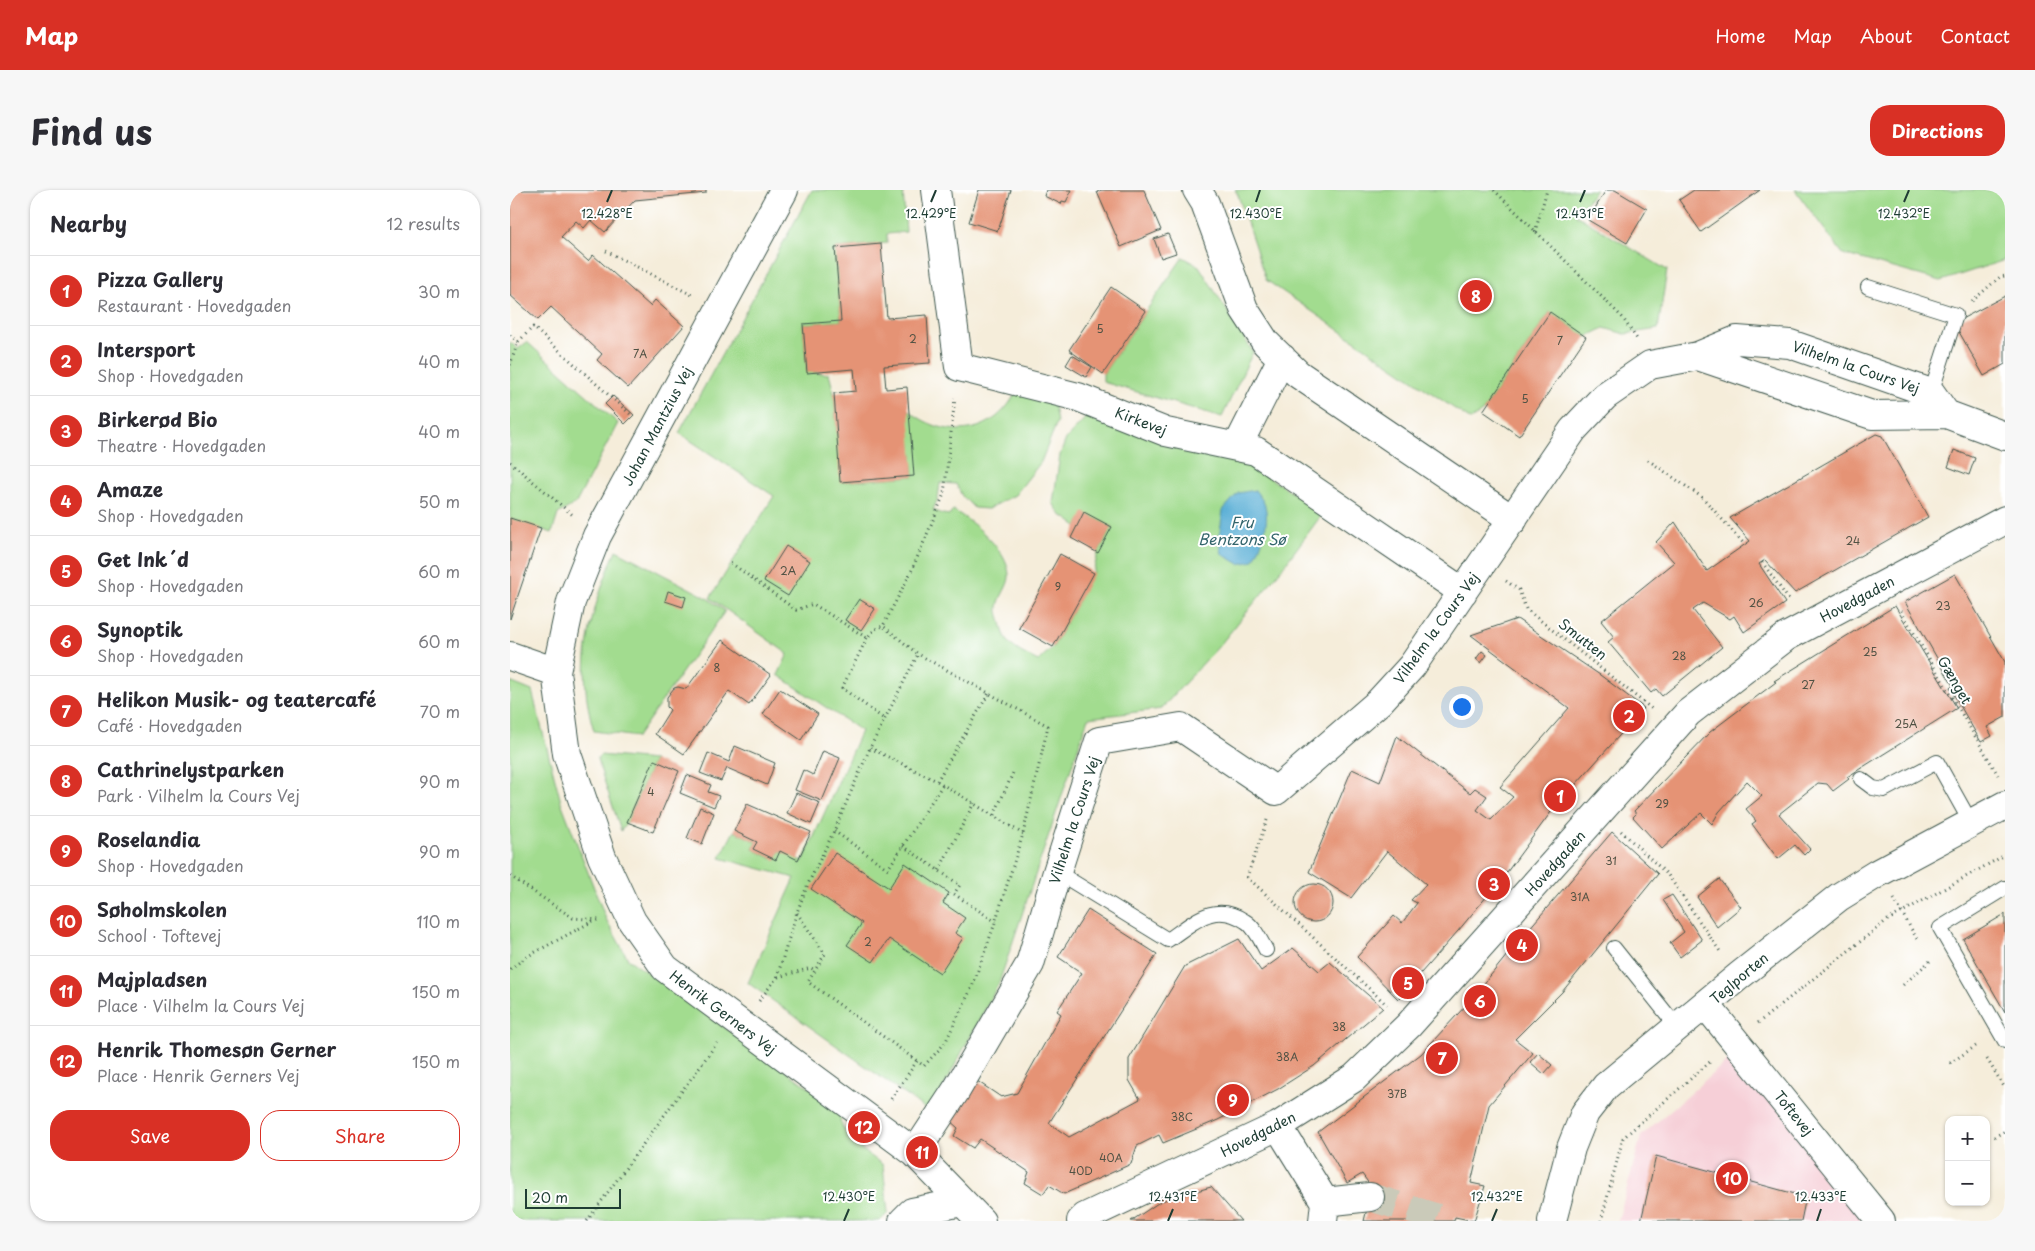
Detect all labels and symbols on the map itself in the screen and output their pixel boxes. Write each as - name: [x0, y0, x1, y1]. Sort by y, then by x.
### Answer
- text: 12.428°E: [581, 204, 633, 222]
- text: 12.429°E: [905, 204, 957, 222]
- text: 12.430°E: [1230, 204, 1282, 222]
- text: 12.431°E: [1556, 204, 1604, 222]
- text: 12.432°E: [1878, 204, 1930, 222]
- pin: 8: [1460, 277, 1492, 315]
- house number: 5: [1096, 320, 1104, 337]
- house number: 2: [909, 330, 917, 347]
- house number: 7: [1557, 332, 1563, 349]
- street label: Vilhelm la Cours Vej: [1790, 335, 1922, 399]
- house number: 7A: [633, 345, 647, 362]
- street label: Johan Mantzius Vej: [617, 363, 697, 489]
- house number: 5: [1521, 390, 1529, 407]
- street label: Kirkevej: [1112, 402, 1170, 440]
- water label: Fru Bentzons Sø: [1198, 510, 1288, 550]
- house number: 24: [1846, 532, 1860, 549]
- house number: 2A: [780, 562, 797, 579]
- street label: Vilhelm la Cours Vej: [1388, 568, 1484, 688]
- street label: Hovedgaden: [1816, 571, 1898, 627]
- house number: 9: [1055, 578, 1061, 595]
- house number: 26: [1748, 594, 1764, 611]
- house number: 23: [1936, 597, 1950, 614]
- street label: Smutten: [1554, 613, 1612, 665]
- house number: 25: [1863, 643, 1877, 660]
- house number: 28: [1672, 647, 1686, 664]
- street label: Gænget: [1933, 652, 1977, 708]
- house number: 8: [714, 659, 721, 676]
- house number: 27: [1801, 676, 1815, 693]
- your location: [1449, 694, 1475, 720]
- pin: 2: [1613, 697, 1645, 735]
- house number: 25A: [1894, 715, 1918, 732]
- street label: Vilhelm la Cours Vej: [1043, 753, 1105, 887]
- pin: 1: [1544, 777, 1576, 815]
- house number: 4: [647, 783, 655, 800]
- house number: 29: [1655, 795, 1669, 812]
- street label: Hovedgaden: [1520, 826, 1590, 900]
- house number: 31: [1605, 852, 1617, 869]
- pin: 3: [1478, 865, 1510, 903]
- house number: 31A: [1570, 888, 1590, 905]
- pin: 4: [1506, 926, 1538, 964]
- house number: 2: [864, 933, 872, 950]
- street label: Teglporten: [1705, 947, 1773, 1009]
- pin: 5: [1392, 964, 1424, 1002]
- street label: Henrik Gerners Vej: [665, 965, 781, 1059]
- pin: 6: [1464, 982, 1496, 1020]
- house number: 38: [1332, 1018, 1346, 1035]
- pin: 7: [1426, 1039, 1458, 1077]
- house number: 38A: [1276, 1048, 1298, 1065]
- pin: 9: [1217, 1081, 1249, 1119]
- house number: 37B: [1387, 1085, 1407, 1102]
- street label: Toftevej: [1769, 1086, 1819, 1140]
- street label: Hovedgaden: [1217, 1106, 1299, 1162]
- pin: 12: [848, 1108, 880, 1146]
- house number: 38C: [1171, 1108, 1193, 1125]
- pin: 11: [906, 1133, 938, 1171]
- house number: 40A: [1099, 1149, 1123, 1166]
- pin: 10: [1716, 1159, 1748, 1197]
- house number: 40D: [1069, 1162, 1093, 1179]
- scale bar: [525, 1186, 621, 1209]
- text: 12.430°E: [823, 1187, 875, 1205]
- text: 12.431°E: [1149, 1187, 1197, 1205]
- text: 12.432°E: [1471, 1187, 1523, 1205]
- text: 12.433°E: [1795, 1187, 1847, 1205]

